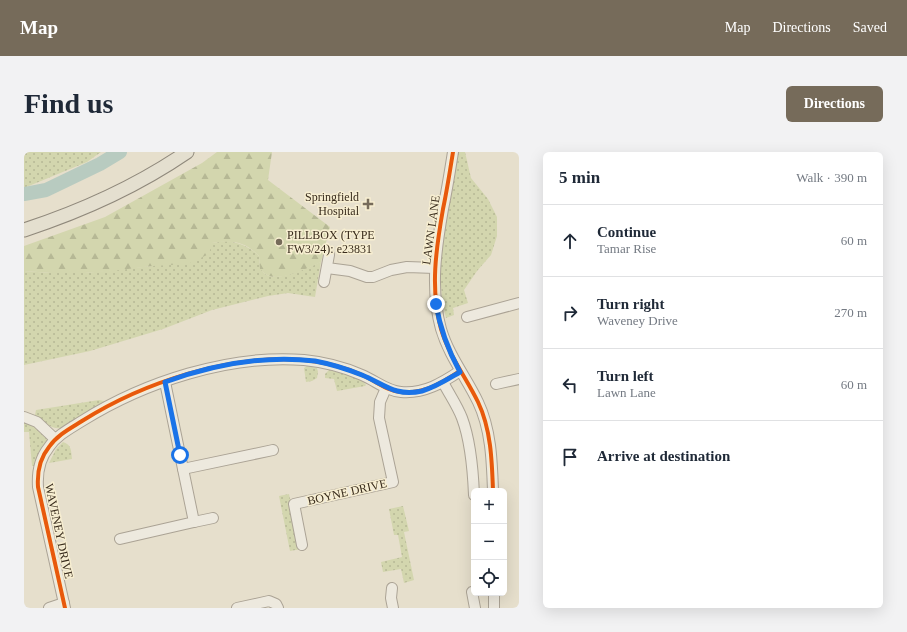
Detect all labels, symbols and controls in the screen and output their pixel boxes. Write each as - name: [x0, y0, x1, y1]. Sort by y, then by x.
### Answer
- text: Map: [20, 17, 58, 38]
- text: Map: [725, 20, 750, 35]
- text: Directions: [772, 20, 831, 35]
- text: Saved: [853, 20, 887, 35]
- button: Directions: [786, 86, 883, 122]
- text: Find us: [24, 88, 114, 119]
- text: 5 min: [559, 168, 600, 187]
- text: Walk · 390 m: [796, 170, 867, 185]
- place label: Springfield Hospital: [305, 190, 360, 218]
- street label: LAWN LANE: [419, 194, 443, 266]
- marker: Springfield Hospital: [362, 198, 374, 210]
- text: Continue: [597, 224, 656, 240]
- place label: PILLBOX (TYPE FW3/24): e23831: [287, 228, 375, 256]
- icon: ahead: [559, 230, 581, 252]
- text: 60 m: [841, 233, 867, 248]
- marker: PILLBOX (TYPE FW3/24): e23831: [274, 237, 284, 247]
- text: Tamar Rise: [597, 241, 656, 256]
- route end: [427, 295, 445, 313]
- text: Turn right: [597, 296, 664, 312]
- icon: right: [559, 302, 581, 324]
- text: 270 m: [834, 305, 867, 320]
- text: Waveney Drive: [597, 313, 678, 328]
- text: Turn left: [597, 368, 654, 384]
- icon: left: [559, 374, 581, 396]
- text: 60 m: [841, 377, 867, 392]
- text: Lawn Lane: [597, 385, 656, 400]
- route start: [171, 446, 189, 464]
- icon: arrive: [559, 446, 581, 468]
- text: Arrive at destination: [597, 448, 730, 464]
- street label: BOYNE DRIVE: [306, 476, 388, 508]
- street label: WAVENEY DRIVE: [42, 482, 76, 580]
- map controls: [471, 488, 507, 596]
- button: +: [471, 488, 507, 524]
- button: −: [471, 524, 507, 560]
- button: locate: [471, 560, 507, 596]

